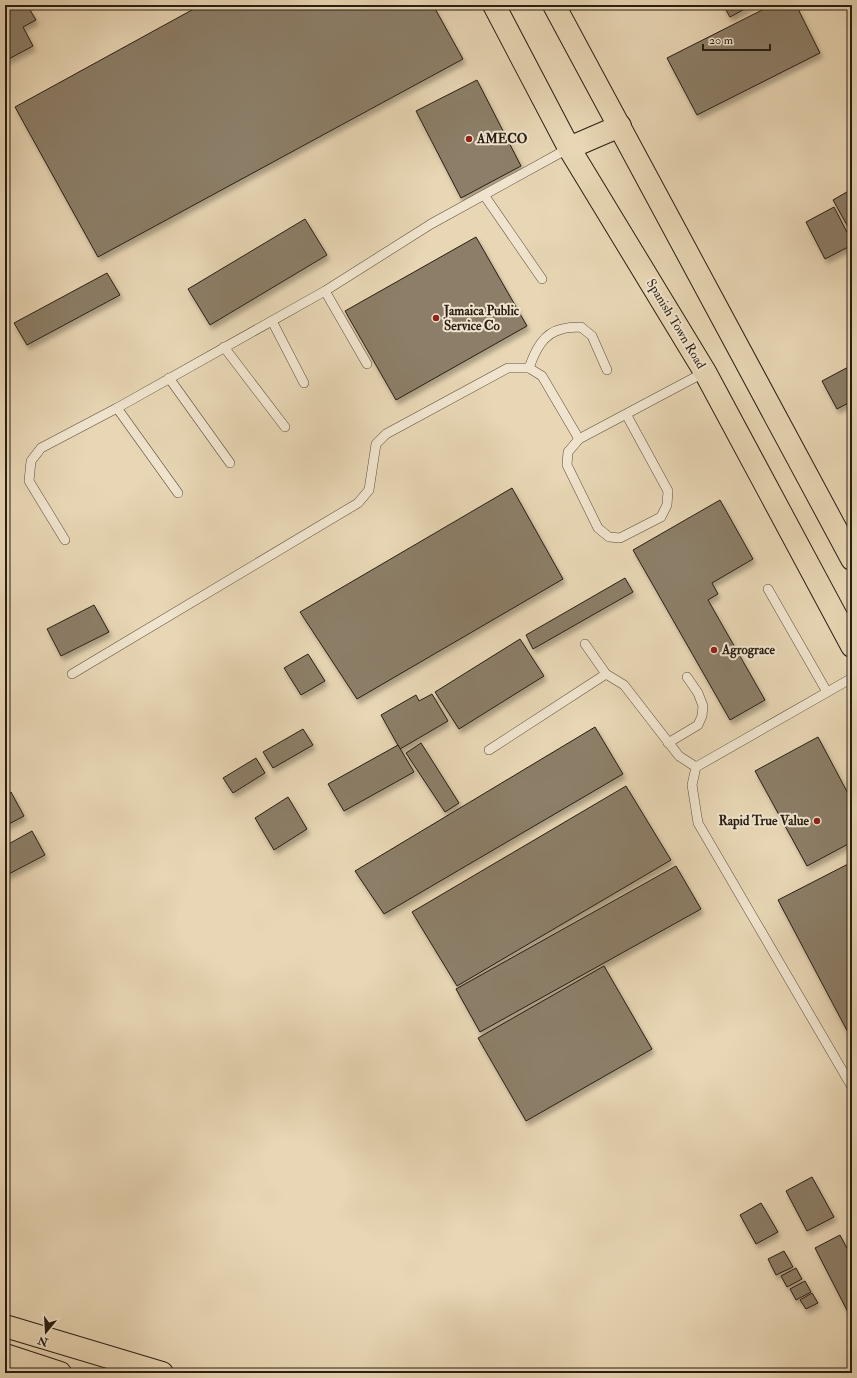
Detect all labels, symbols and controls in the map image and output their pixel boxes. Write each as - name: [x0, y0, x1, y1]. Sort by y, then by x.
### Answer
- scale bar: [703, 26, 770, 52]
- text: 20 m: [709, 33, 734, 48]
- place label: AMECO: [476, 131, 528, 147]
- marker: AMECO: [464, 134, 474, 144]
- street label: Spanish Town Road: [642, 276, 709, 373]
- place label: Jamaica Public Service Co: [443, 303, 520, 334]
- marker: Jamaica Public Service Co: [431, 313, 441, 323]
- place label: Agrograce: [721, 642, 776, 659]
- marker: Agrograce: [709, 645, 719, 655]
- place label: Rapid True Value: [718, 813, 810, 830]
- marker: Rapid True Value: [812, 816, 822, 826]
- north arrow: [26, 1312, 66, 1352]
- text: N: [35, 1333, 51, 1349]

